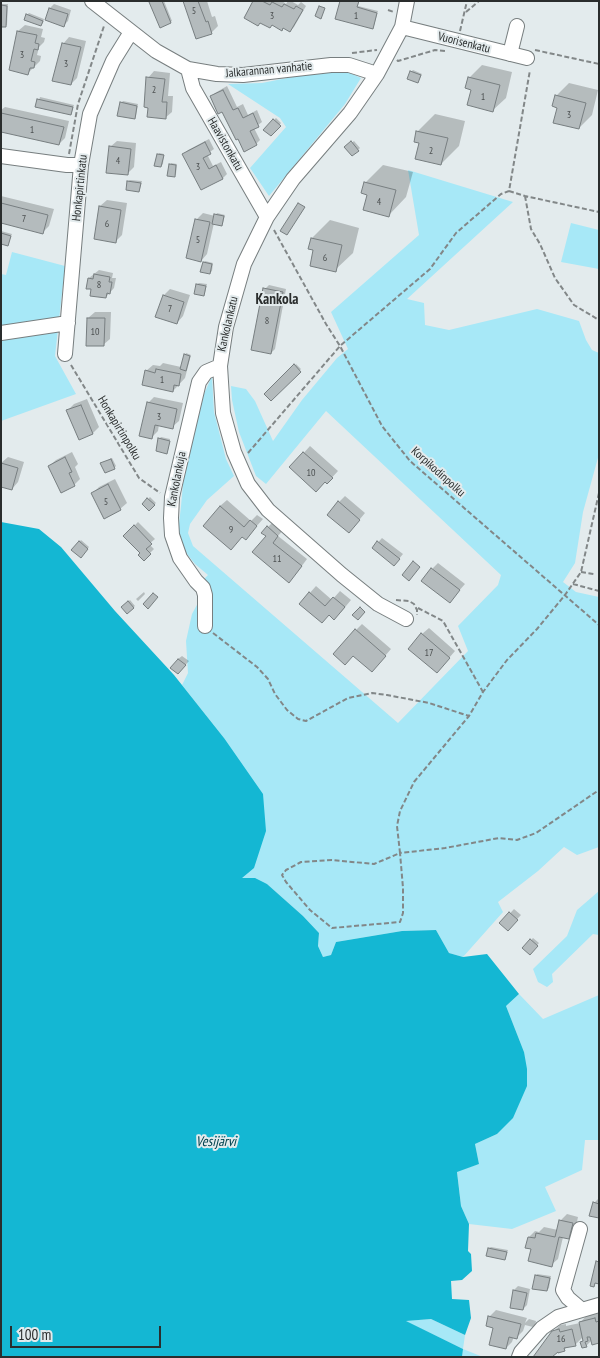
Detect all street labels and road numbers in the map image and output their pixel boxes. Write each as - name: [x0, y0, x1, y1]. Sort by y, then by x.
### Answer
- street label: Vuorisenkatu: [436, 30, 492, 56]
- street label: Jalkarannan vanhatie: [225, 59, 313, 81]
- street label: Haavistonkatu: [204, 115, 246, 173]
- street label: Honkapirtinkatu: [69, 154, 91, 222]
- street label: Kankolankatu: [215, 295, 241, 353]
- street label: Honkapirtinpolku: [94, 393, 144, 463]
- street label: Korpikodinpolku: [408, 444, 468, 500]
- street label: Kankolankuja: [165, 450, 189, 508]

